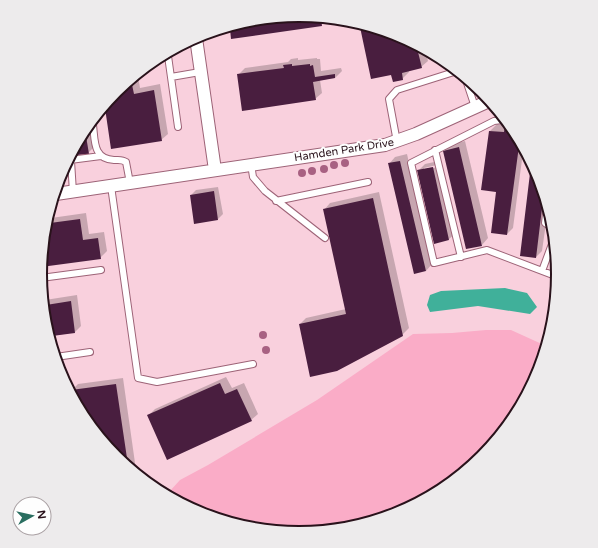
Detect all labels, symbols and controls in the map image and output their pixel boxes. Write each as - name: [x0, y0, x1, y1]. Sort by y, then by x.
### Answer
- street label: Hamden Park Drive: [293, 136, 395, 164]
- north arrow: [12, 496, 52, 536]
- text: N: [34, 509, 48, 520]

